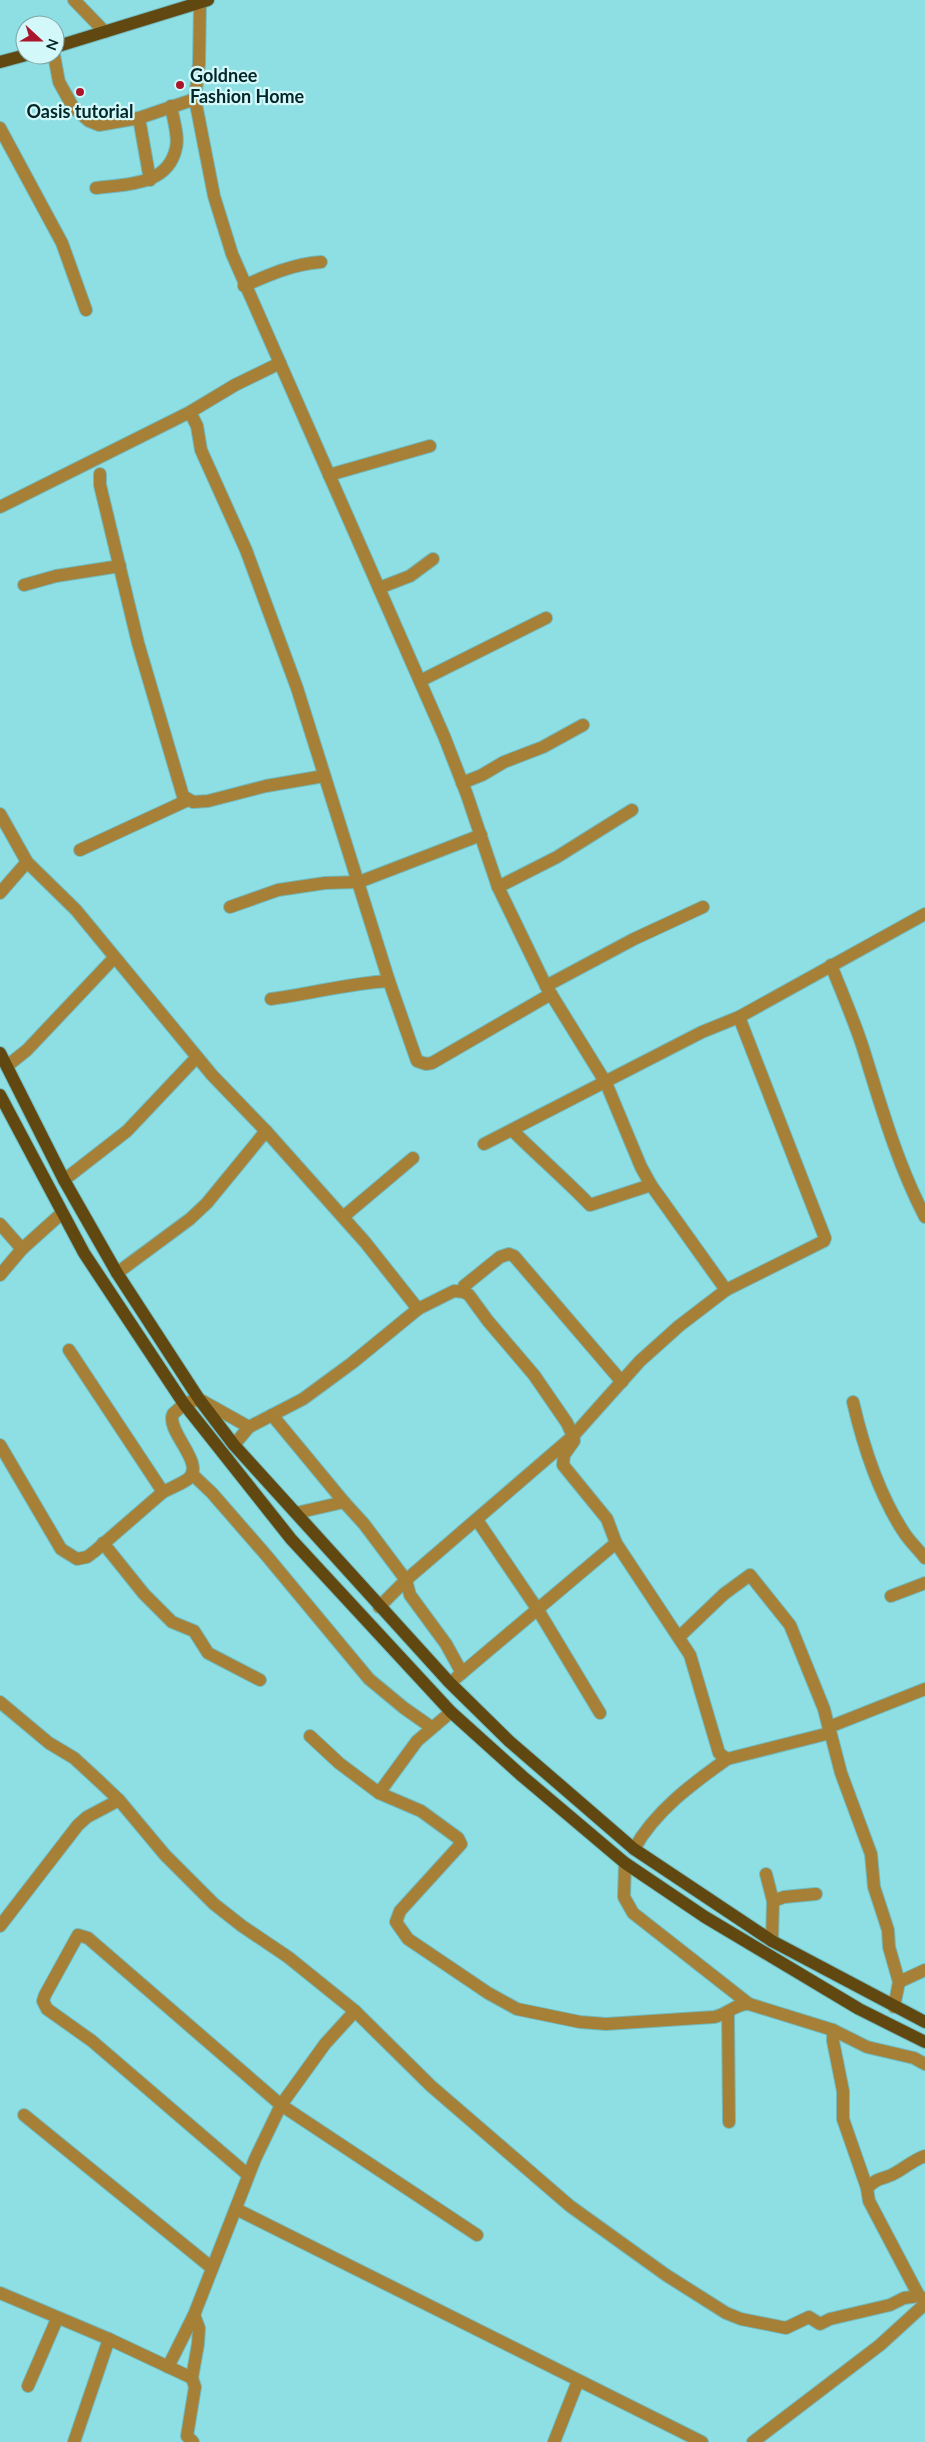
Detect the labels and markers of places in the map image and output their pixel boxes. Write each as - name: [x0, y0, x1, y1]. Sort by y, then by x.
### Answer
- place label: Goldnee Fashion Home: [190, 64, 305, 107]
- marker: Goldnee Fashion Home: [174, 79, 186, 91]
- marker: Oasis tutorial: [74, 86, 86, 98]
- place label: Oasis tutorial: [27, 100, 133, 122]

